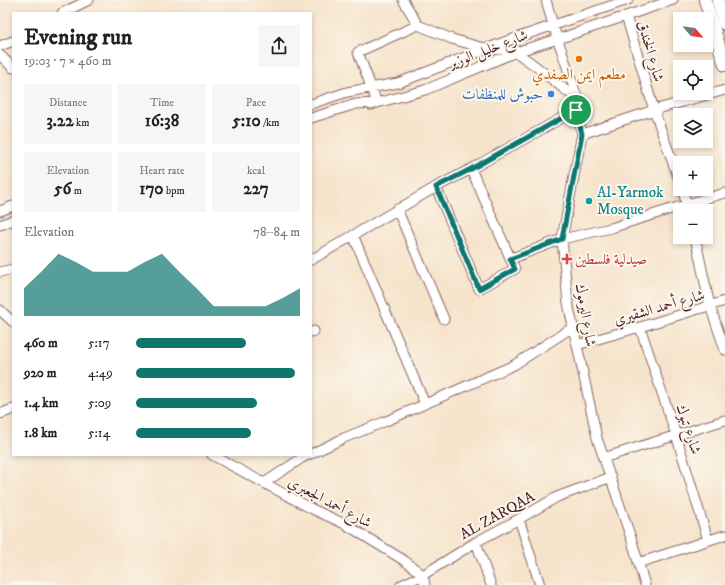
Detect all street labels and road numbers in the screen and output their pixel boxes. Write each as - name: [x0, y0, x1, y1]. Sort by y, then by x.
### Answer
- street label: شارع الخندق: [630, 18, 668, 85]
- street label: شارع خليل الوزير: [444, 26, 532, 77]
- street label: شارع اليرموك: [568, 282, 600, 349]
- street label: شارع أحمد الشقيري: [611, 284, 708, 332]
- street label: شارع تبوك: [669, 402, 706, 458]
- street label: شارع أحمد الجعبري: [283, 471, 376, 535]
- street label: AL ZARQAA: [456, 487, 538, 544]

